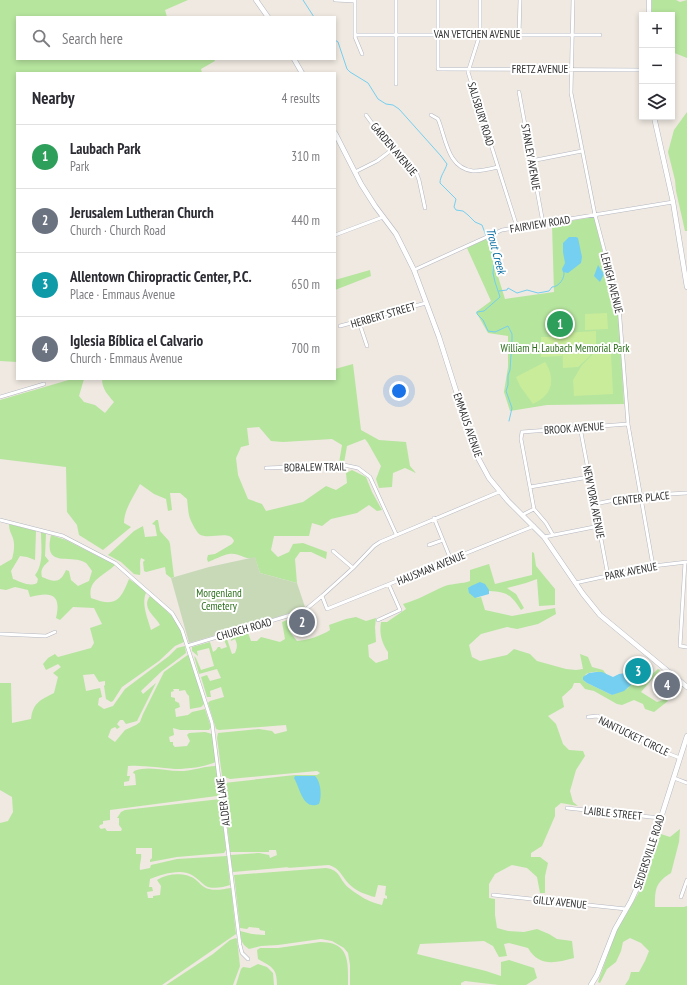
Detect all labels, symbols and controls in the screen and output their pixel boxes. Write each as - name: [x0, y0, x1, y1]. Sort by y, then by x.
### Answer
- map controls: [639, 12, 675, 120]
- button: +: [639, 12, 675, 48]
- search box: [16, 16, 336, 60]
- icon: search: [30, 27, 52, 49]
- street label: VAN VETCHEN AVENUE: [433, 27, 521, 41]
- text: Search here: [62, 29, 123, 48]
- button: −: [639, 48, 675, 84]
- street label: FRETZ AVENUE: [512, 62, 569, 76]
- street label: SALISBURY ROAD: [465, 80, 497, 148]
- button: layers: [639, 84, 675, 120]
- text: Nearby: [32, 87, 75, 109]
- text: 4 results: [281, 90, 320, 107]
- street label: GARDEN AVENUE: [368, 119, 421, 179]
- street label: STANLEY AVENUE: [518, 123, 544, 192]
- text: Laubach Park: [70, 139, 141, 158]
- text: 1: [42, 148, 48, 165]
- text: 310 m: [291, 148, 320, 165]
- text: Park: [70, 158, 89, 175]
- text: Jerusalem Lutheran Church: [70, 203, 214, 222]
- text: 2: [42, 212, 48, 229]
- text: 440 m: [291, 212, 320, 229]
- street label: FAIRVIEW ROAD: [509, 212, 571, 236]
- text: Church · Church Road: [70, 222, 166, 239]
- water label: Trout Creek: [483, 226, 510, 277]
- street label: LEHIGH AVENUE: [598, 251, 626, 315]
- text: Allentown Chiropractic Center, P.C.: [70, 267, 252, 286]
- text: 3: [42, 276, 48, 293]
- text: 650 m: [291, 276, 320, 293]
- text: Place · Emmaus Avenue: [70, 286, 175, 303]
- street label: HERBERT STREET: [349, 299, 417, 331]
- pin: 1: [547, 309, 573, 339]
- text: Iglesia Bíblica el Calvario: [70, 331, 203, 350]
- text: 4: [42, 340, 48, 357]
- text: 700 m: [291, 340, 320, 357]
- park label: William H. Laubach Memorial Park: [501, 341, 630, 355]
- text: Church · Emmaus Avenue: [70, 350, 183, 367]
- your location: [389, 381, 409, 401]
- street label: EMMAUS AVENUE: [450, 391, 486, 459]
- street label: BROOK AVENUE: [543, 419, 605, 437]
- street label: BOBALEW TRAIL: [284, 459, 347, 475]
- street label: NEW YORK AVENUE: [580, 464, 608, 540]
- street label: CENTER PLACE: [612, 488, 670, 508]
- street label: HAUSMAN AVENUE: [395, 548, 468, 588]
- street label: PARK AVENUE: [604, 559, 659, 583]
- park label: Morgenland Cemetery: [196, 586, 242, 613]
- pin: 2: [289, 607, 315, 637]
- street label: CHURCH ROAD: [215, 614, 273, 644]
- pin: 3: [625, 656, 651, 686]
- pin: 4: [654, 670, 680, 700]
- street label: NANTUCKET CIRCLE: [596, 713, 672, 759]
- street label: ALDER LANE: [213, 777, 233, 827]
- street label: LAIBLE STREET: [583, 803, 643, 823]
- street label: SEIDERSVILLE ROAD: [630, 813, 668, 891]
- street label: GILLY AVENUE: [532, 892, 588, 912]

